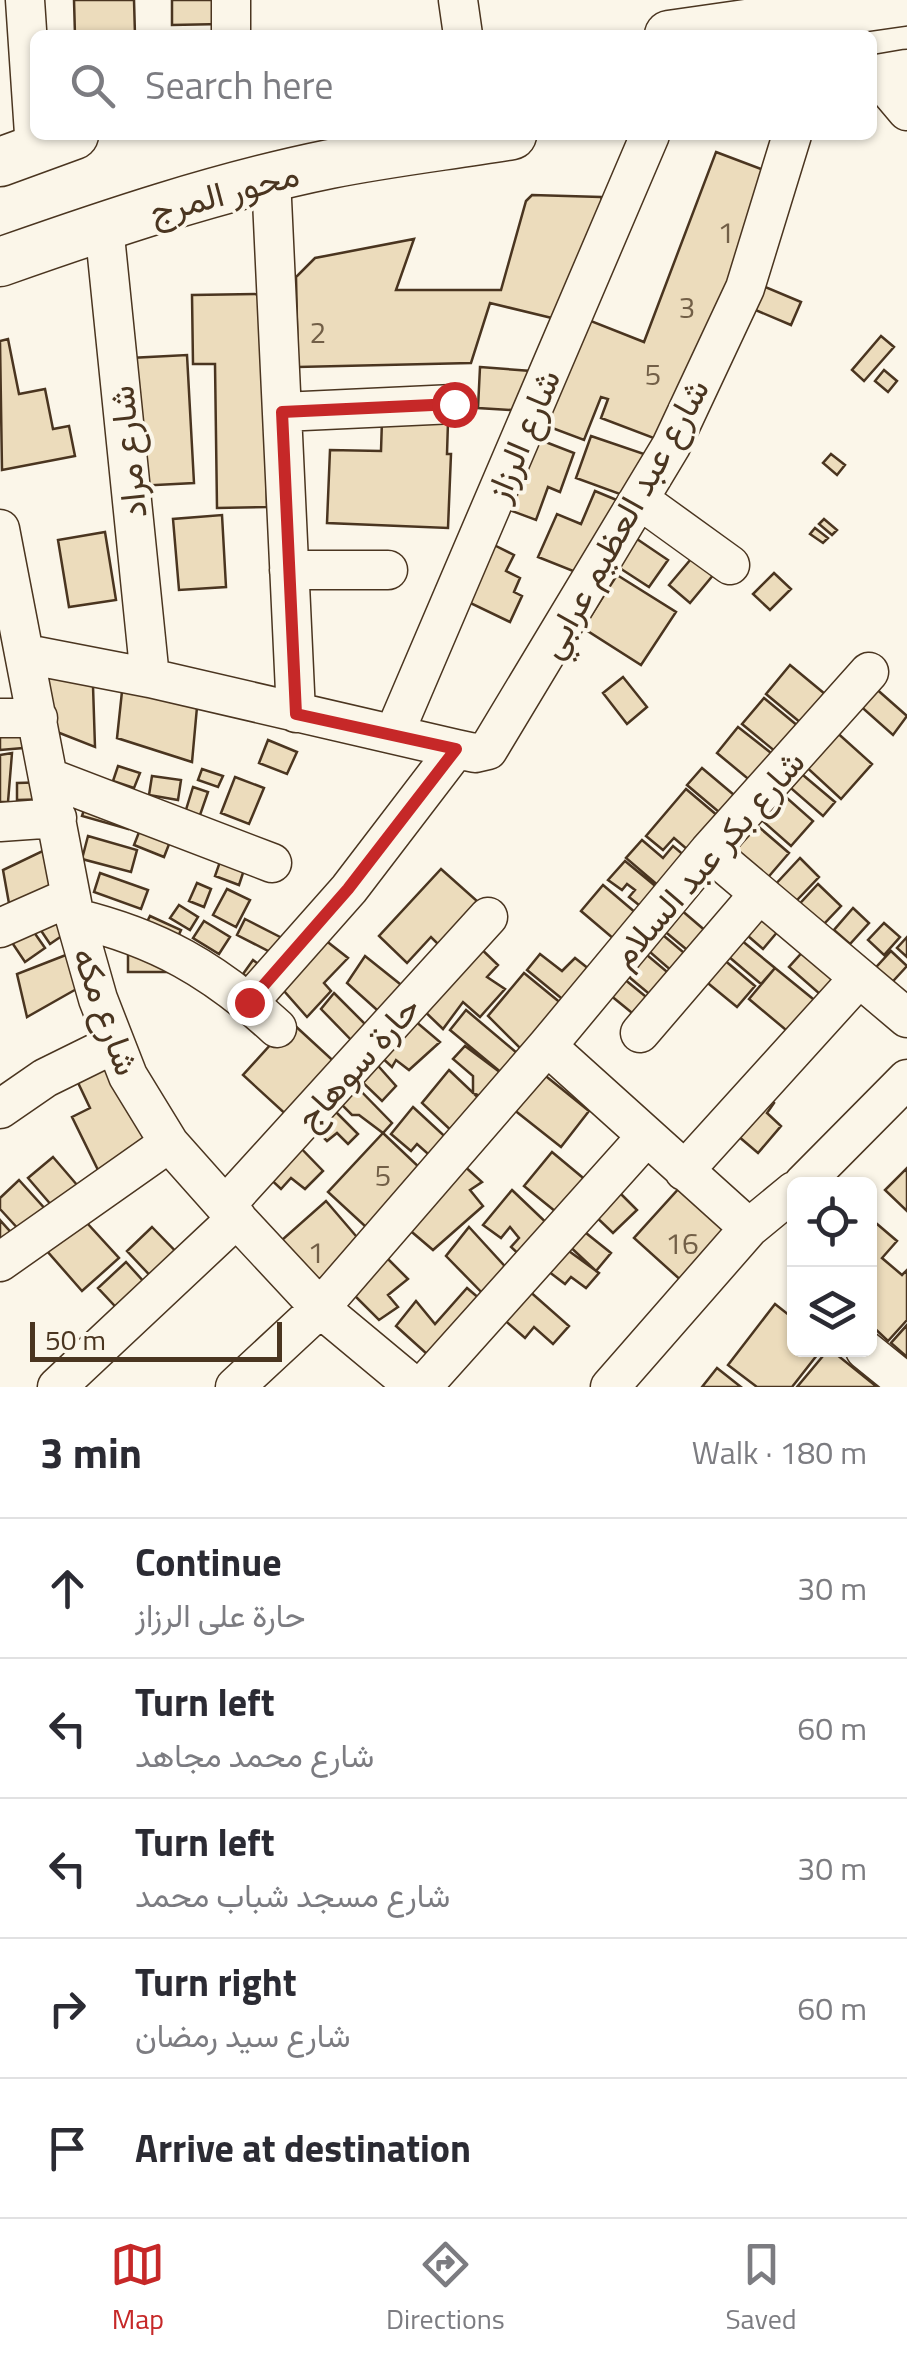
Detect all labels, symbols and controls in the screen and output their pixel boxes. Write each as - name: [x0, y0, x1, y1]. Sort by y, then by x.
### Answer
- search box: [30, 30, 877, 140]
- text: Search here: [145, 56, 333, 114]
- icon: search: [65, 58, 120, 113]
- street label: محور المرج: [143, 146, 305, 238]
- house number: 1: [718, 209, 734, 255]
- house number: 3: [679, 284, 695, 330]
- house number: 2: [310, 309, 326, 355]
- house number: 5: [645, 351, 661, 397]
- street label: شارع الرزاز: [470, 360, 574, 510]
- street label: شارع عبد العظيم عرابي: [524, 368, 725, 669]
- route start: [432, 382, 478, 428]
- street label: شارع مراد: [93, 383, 161, 521]
- street label: شارع بكر عبد السلام: [597, 737, 817, 979]
- street label: شارع مكه: [59, 939, 155, 1083]
- route end: [227, 980, 273, 1026]
- street label: حارة سوهاج: [281, 982, 433, 1142]
- house number: 5: [375, 1152, 391, 1198]
- map controls: [787, 1177, 877, 1357]
- button: locate: [787, 1177, 877, 1267]
- house number: 16: [665, 1220, 699, 1266]
- house number: 1: [308, 1229, 324, 1275]
- button: layers: [787, 1267, 877, 1357]
- scale bar: [30, 1317, 282, 1362]
- text: 50 m: [45, 1318, 106, 1361]
- text: 3 min: [40, 1420, 142, 1484]
- text: Walk · 180 m: [692, 1428, 867, 1476]
- text: Continue: [135, 1533, 282, 1591]
- icon: ahead: [40, 1561, 95, 1616]
- text: 30 m: [797, 1564, 867, 1612]
- text: حارة على الرزاز: [135, 1591, 306, 1639]
- text: Turn left: [135, 1673, 275, 1731]
- icon: left: [40, 1701, 95, 1756]
- text: 60 m: [797, 1704, 867, 1752]
- text: شارع محمد مجاهد: [135, 1731, 374, 1779]
- text: Turn left: [135, 1813, 275, 1871]
- icon: left: [40, 1841, 95, 1896]
- text: 30 m: [797, 1844, 867, 1892]
- text: شارع مسجد شباب محمد: [135, 1871, 450, 1919]
- text: Turn right: [135, 1953, 297, 2011]
- icon: right: [40, 1981, 95, 2036]
- text: 60 m: [797, 1984, 867, 2032]
- text: شارع سيد رمضان: [135, 2011, 350, 2059]
- text: Arrive at destination: [135, 2119, 471, 2177]
- icon: arrive: [40, 2121, 95, 2176]
- tab: Map: [110, 2237, 165, 2340]
- tab: Directions: [386, 2237, 505, 2340]
- tab: Saved: [725, 2237, 797, 2340]

